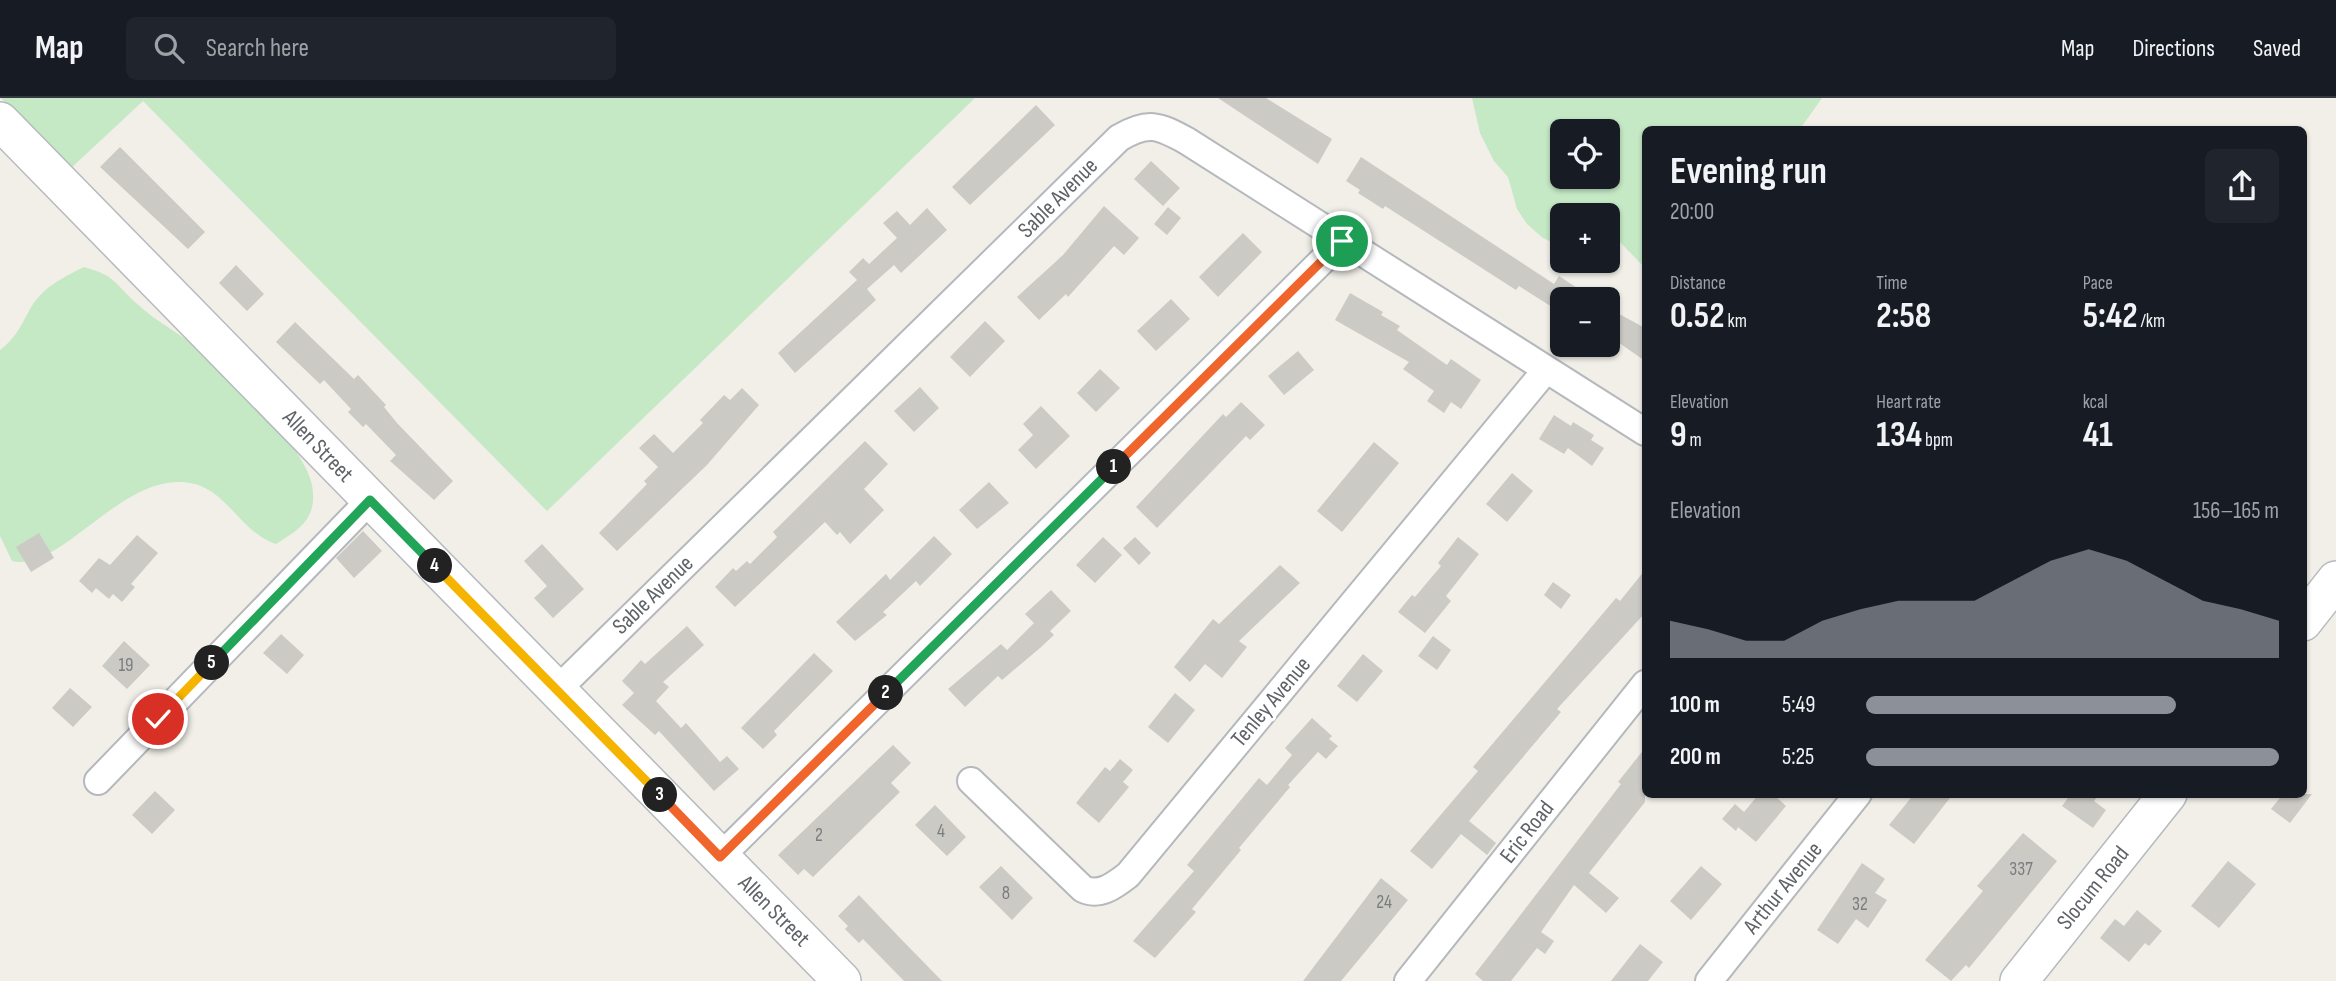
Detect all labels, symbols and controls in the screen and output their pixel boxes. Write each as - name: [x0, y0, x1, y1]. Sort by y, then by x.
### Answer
- search box: [126, 17, 616, 80]
- text: Map: [35, 28, 84, 68]
- icon: search: [150, 29, 188, 67]
- text: Search here: [206, 33, 309, 64]
- text: Map: [2061, 34, 2094, 63]
- text: Directions: [2132, 34, 2215, 63]
- text: Saved: [2253, 34, 2301, 63]
- map controls: [1550, 119, 1620, 357]
- button: locate: [1550, 119, 1620, 189]
- text: Evening run: [1670, 149, 1827, 194]
- button: share: [2205, 149, 2279, 223]
- street label: Sable Avenue: [1012, 152, 1104, 244]
- text: 20:00: [1670, 198, 1714, 226]
- button: +: [1550, 203, 1620, 273]
- pin: [1312, 211, 1372, 271]
- icon: arrive: [1323, 222, 1361, 260]
- text: Distance: [1670, 272, 1726, 295]
- text: Time: [1876, 272, 1907, 295]
- text: Pace: [2083, 272, 2113, 295]
- button: −: [1550, 287, 1620, 357]
- text: 0.52: [1670, 295, 1725, 338]
- text: 2:58: [1876, 295, 1931, 338]
- text: 5:42: [2083, 295, 2138, 338]
- text: km: [1725, 310, 1747, 333]
- text: /km: [2138, 310, 2165, 333]
- text: Elevation: [1670, 391, 1729, 414]
- text: Heart rate: [1876, 391, 1941, 414]
- text: kcal: [2083, 391, 2108, 414]
- street label: Allen Street: [276, 403, 359, 488]
- text: 9: [1670, 414, 1687, 457]
- text: 134: [1876, 414, 1922, 457]
- text: 41: [2083, 414, 2113, 457]
- text: m: [1687, 429, 1702, 452]
- text: bpm: [1922, 429, 1953, 452]
- pin: 1: [1096, 450, 1132, 484]
- text: 1: [1110, 455, 1117, 478]
- text: Elevation: [1670, 497, 1741, 525]
- text: 156–165 m: [2193, 497, 2279, 525]
- pin: 4: [418, 548, 452, 584]
- street label: Sable Avenue: [607, 550, 699, 640]
- text: 4: [430, 554, 439, 577]
- pin: 5: [194, 646, 230, 680]
- text: 5: [207, 651, 216, 674]
- street label: Tenley Avenue: [1225, 651, 1317, 753]
- house number: 19: [118, 654, 134, 677]
- pin: 2: [868, 676, 903, 710]
- text: 2: [881, 681, 890, 704]
- pin: [128, 689, 188, 749]
- text: 100 m: [1670, 691, 1720, 719]
- text: 5:49: [1782, 691, 1815, 719]
- icon: check: [139, 700, 177, 738]
- text: 200 m: [1670, 743, 1721, 771]
- text: 5:25: [1782, 743, 1814, 771]
- pin: 3: [642, 778, 678, 812]
- text: 3: [655, 783, 664, 806]
- street label: Eric Road: [1494, 795, 1560, 869]
- house number: 4: [937, 820, 945, 843]
- house number: 2: [815, 824, 823, 847]
- street label: Arthur Avenue: [1737, 836, 1829, 940]
- street label: Slocum Road: [2051, 841, 2135, 935]
- house number: 337: [2009, 858, 2033, 881]
- street label: Allen Street: [732, 869, 816, 953]
- house number: 8: [1002, 882, 1010, 905]
- house number: 24: [1376, 891, 1392, 914]
- house number: 32: [1852, 893, 1868, 916]

